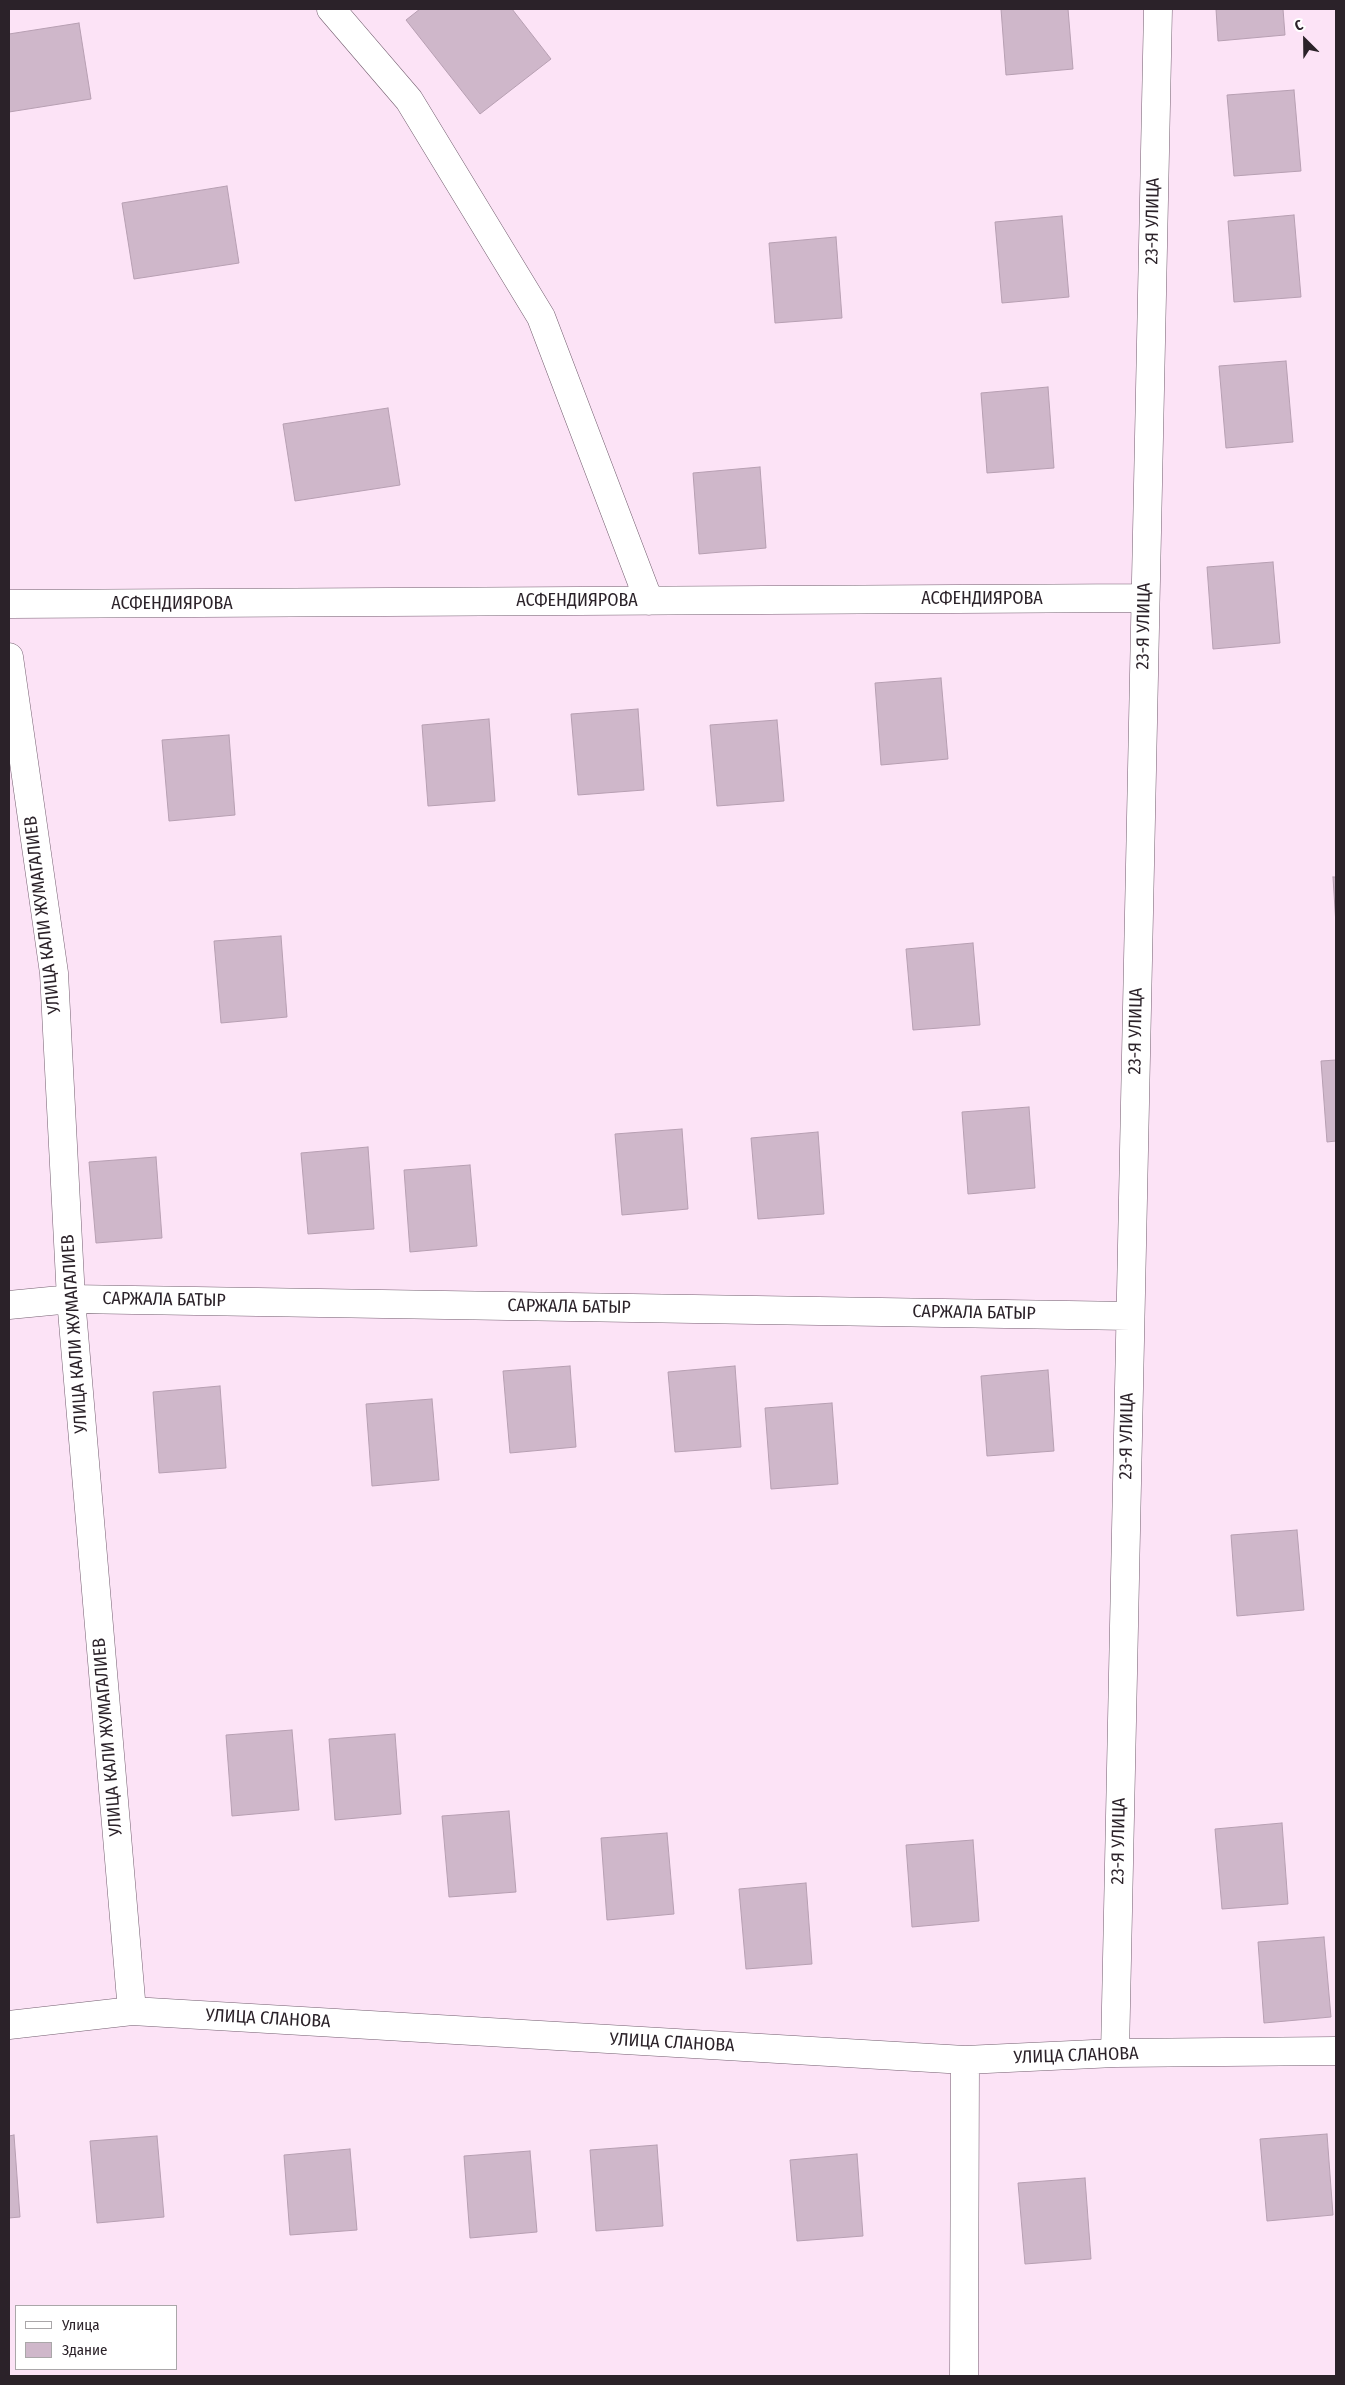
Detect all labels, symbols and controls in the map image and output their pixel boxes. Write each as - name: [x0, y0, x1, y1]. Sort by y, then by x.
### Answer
- north arrow: [1280, 15, 1330, 65]
- text: С: [1292, 16, 1306, 35]
- street label: 23-Я УЛИЦА: [1141, 177, 1165, 265]
- street label: 23-Я УЛИЦА: [1132, 582, 1156, 670]
- street label: АСФЕНДИЯРОВА: [921, 588, 1043, 610]
- street label: АСФЕНДИЯРОВА: [516, 590, 638, 612]
- street label: АСФЕНДИЯРОВА: [111, 593, 233, 615]
- street label: УЛИЦА КАЛИ ЖУМАГАЛИЕВ: [20, 815, 66, 1015]
- street label: 23-Я УЛИЦА: [1124, 987, 1148, 1075]
- street label: УЛИЦА КАЛИ ЖУМАГАЛИЕВ: [57, 1234, 93, 1434]
- street label: САРЖАЛА БАТЫР: [102, 1288, 226, 1312]
- street label: САРЖАЛА БАТЫР: [507, 1295, 631, 1319]
- street label: САРЖАЛА БАТЫР: [912, 1301, 1036, 1325]
- street label: 23-Я УЛИЦА: [1115, 1392, 1139, 1480]
- street label: УЛИЦА КАЛИ ЖУМАГАЛИЕВ: [89, 1637, 127, 1837]
- street label: 23-Я УЛИЦА: [1107, 1797, 1131, 1885]
- street label: УЛИЦА СЛАНОВА: [205, 2005, 331, 2033]
- street label: УЛИЦА СЛАНОВА: [609, 2029, 735, 2057]
- street label: УЛИЦА СЛАНОВА: [1013, 2043, 1139, 2069]
- legend: [15, 2305, 178, 2370]
- text: Улица: [62, 2316, 100, 2334]
- text: Здание: [62, 2341, 108, 2359]

